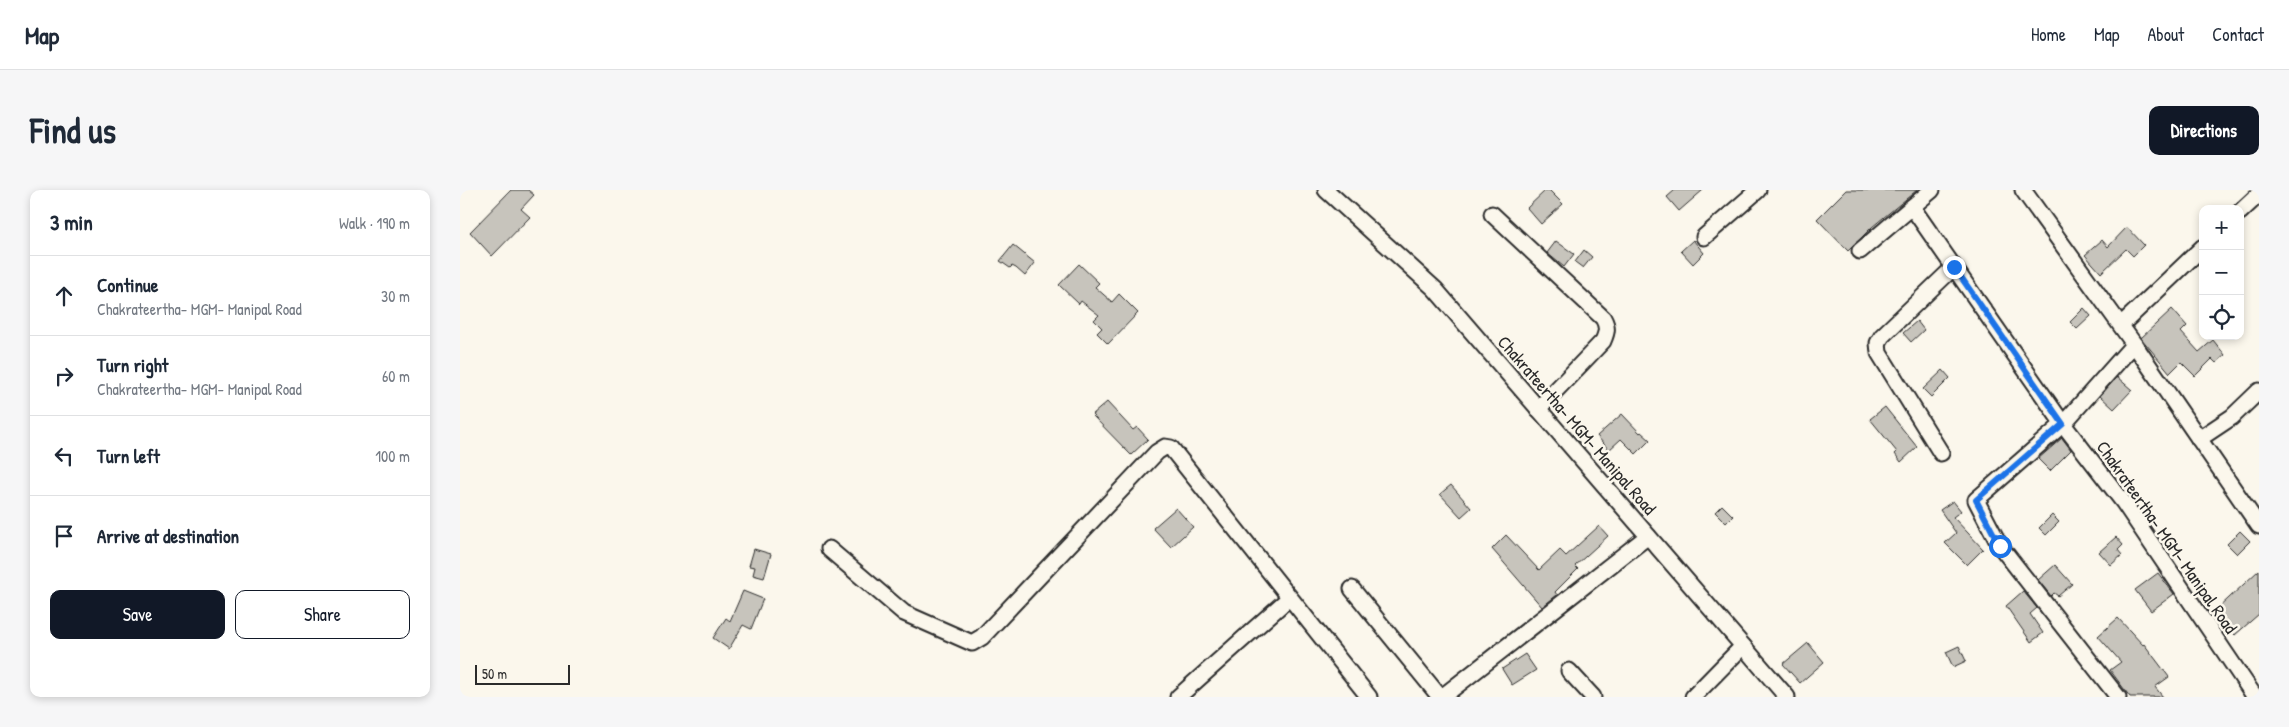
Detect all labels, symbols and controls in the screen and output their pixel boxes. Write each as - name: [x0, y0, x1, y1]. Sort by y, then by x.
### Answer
- text: Map: [25, 19, 59, 51]
- text: Home: [2031, 22, 2066, 47]
- text: Map: [2094, 22, 2119, 47]
- text: About: [2147, 22, 2184, 47]
- text: Contact: [2212, 22, 2264, 47]
- button: Directions: [2149, 106, 2259, 155]
- text: Find us: [30, 107, 116, 154]
- map controls: [2199, 205, 2244, 340]
- button: +: [2199, 205, 2244, 250]
- text: 3 min: [50, 208, 93, 237]
- text: Walk · 190 m: [339, 212, 410, 234]
- button: −: [2199, 250, 2244, 295]
- route end: [1943, 256, 1966, 279]
- text: Continue: [97, 272, 158, 298]
- icon: ahead: [50, 282, 78, 310]
- text: 30 m: [381, 285, 410, 307]
- button: locate: [2199, 295, 2244, 340]
- text: Chakrateertha- MGM- Manipal Road: [97, 298, 302, 320]
- street label: Chakrateertha- MGM- Manipal Road: [1492, 330, 1662, 520]
- text: Turn right: [97, 352, 168, 378]
- icon: right: [50, 362, 78, 390]
- text: 60 m: [382, 365, 410, 387]
- text: Chakrateertha- MGM- Manipal Road: [97, 378, 302, 400]
- street label: Chakrateertha- MGM- Manipal Road: [2091, 436, 2243, 638]
- icon: left: [50, 442, 78, 470]
- text: Turn left: [97, 443, 160, 469]
- text: 100 m: [375, 445, 410, 467]
- icon: arrive: [50, 522, 78, 550]
- text: Arrive at destination: [97, 523, 239, 549]
- route start: [1989, 535, 2012, 558]
- button: Save: [50, 590, 225, 639]
- button: Share: [235, 590, 410, 639]
- scale bar: [475, 662, 570, 685]
- text: 50 m: [482, 664, 507, 683]

